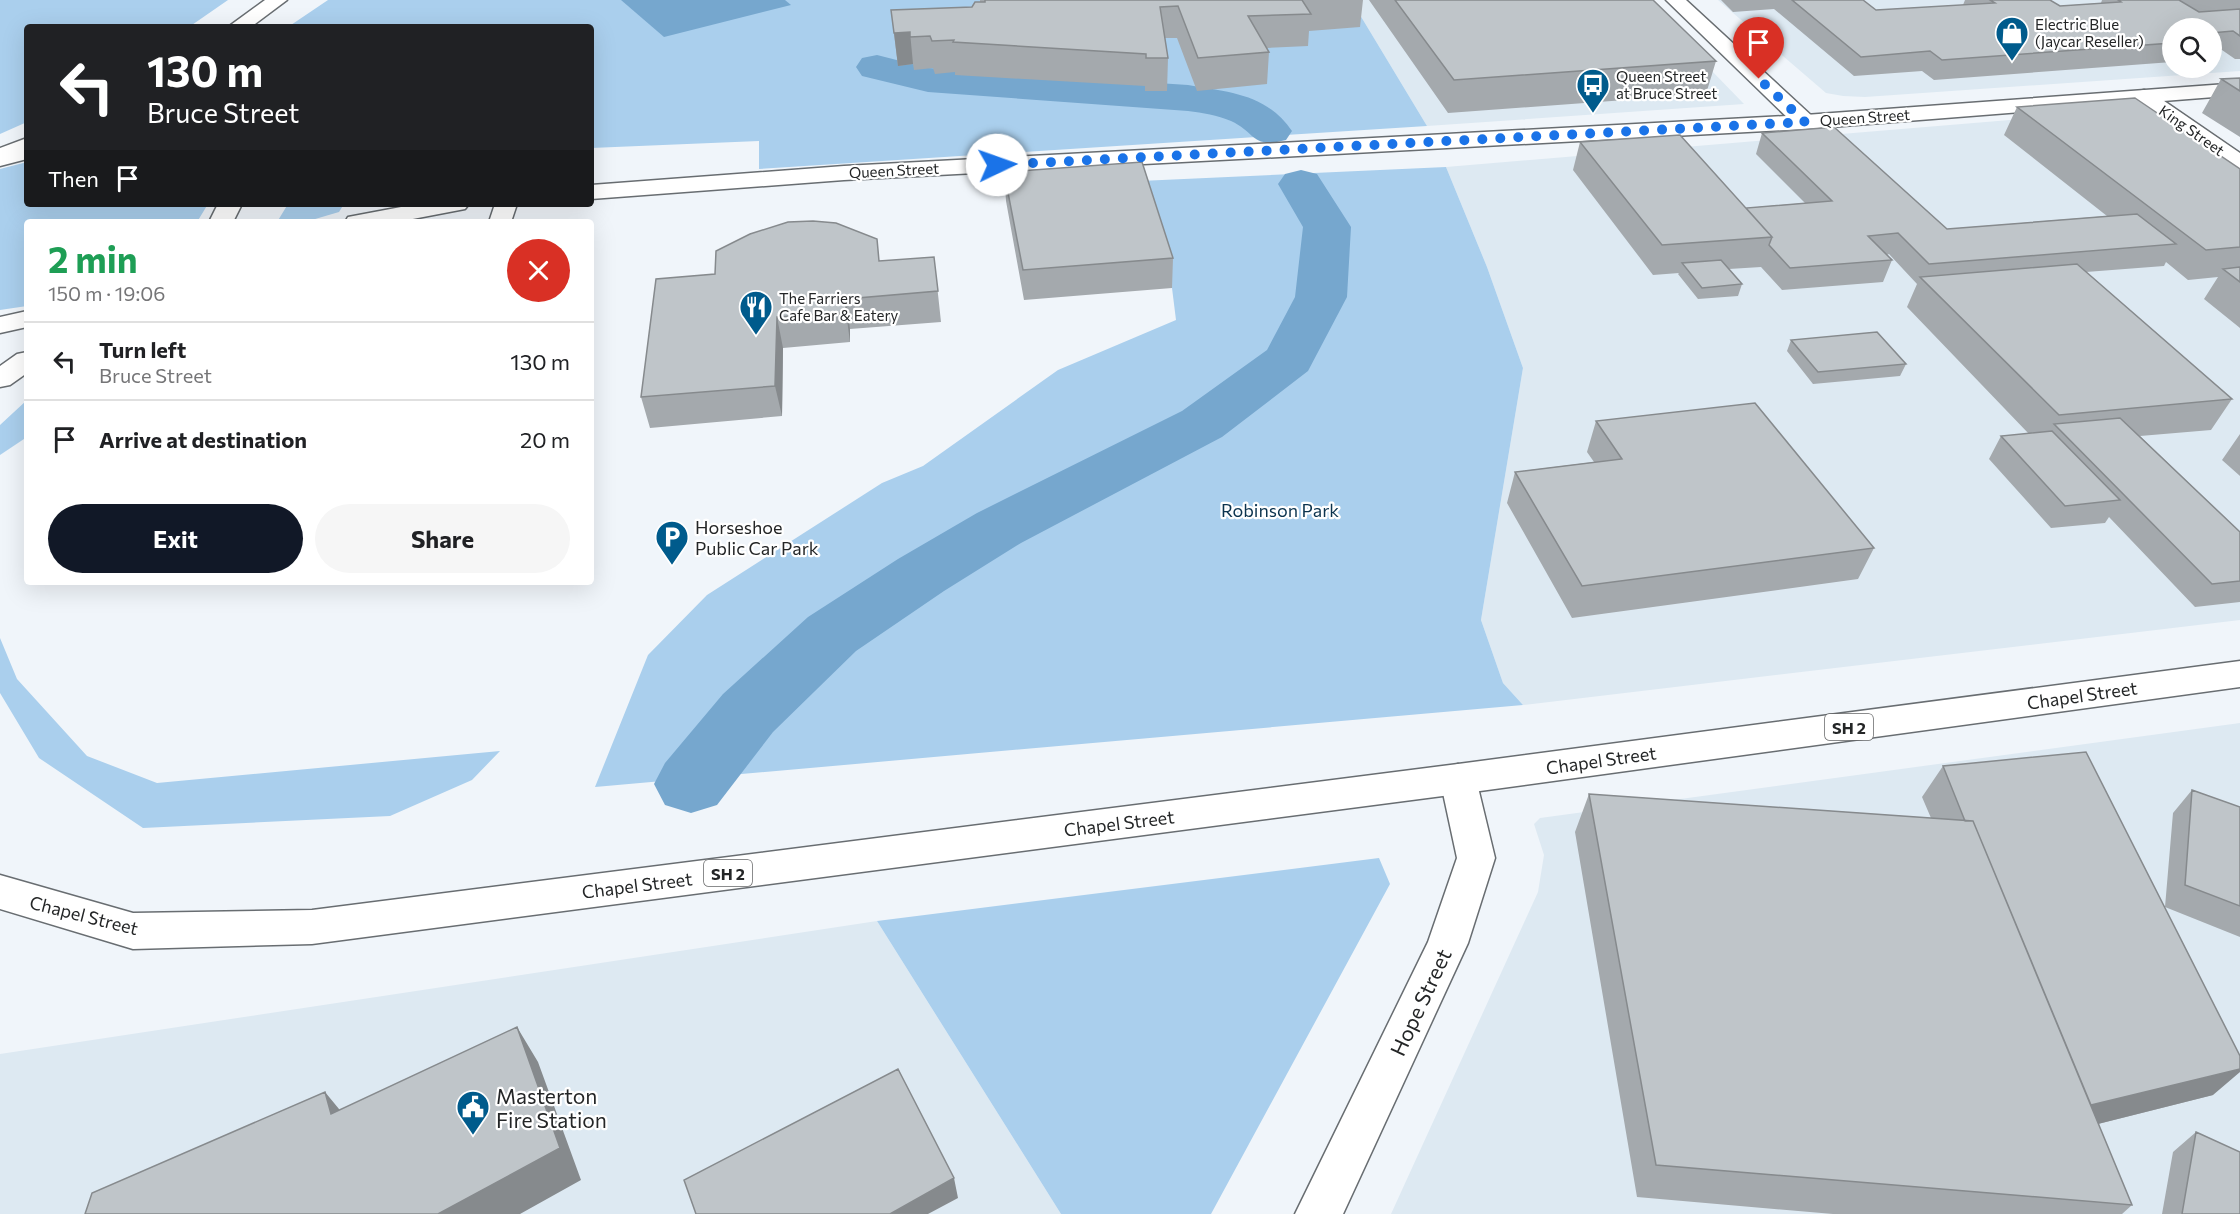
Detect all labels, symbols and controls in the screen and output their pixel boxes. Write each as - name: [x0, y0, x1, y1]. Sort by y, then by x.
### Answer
- shop icon: Electric Blue (Jaycar Reseller): [1994, 15, 2030, 62]
- place label: Electric Blue (Jaycar Reseller): [2035, 15, 2144, 50]
- pin: [1733, 17, 1784, 79]
- map controls: [2162, 18, 2222, 78]
- button: search: [2162, 18, 2222, 78]
- icon: arrive: [1742, 26, 1775, 59]
- text: 130 m: [147, 44, 263, 96]
- icon: left: [48, 48, 126, 126]
- bus stop icon: Queen Street at Bruce Street: [1575, 67, 1611, 114]
- place label: Queen Street at Bruce Street: [1616, 67, 1718, 102]
- text: Bruce Street: [147, 96, 299, 129]
- street label: King Street: [2156, 101, 2228, 159]
- street label: Queen Street: [1819, 105, 1911, 129]
- position arrow: [965, 133, 1029, 197]
- street label: Queen Street: [848, 159, 940, 181]
- icon: arrive: [111, 162, 144, 195]
- text: Then: [48, 165, 99, 192]
- text: 2 min: [48, 236, 138, 280]
- button: close: [507, 239, 570, 302]
- text: 150 m · 19:06: [48, 281, 165, 305]
- restaurant icon: The Farriers Cafe Bar & Eatery: [738, 289, 774, 336]
- place label: The Farriers Cafe Bar & Eatery: [779, 289, 898, 324]
- text: Turn left: [99, 336, 186, 363]
- icon: left: [48, 345, 81, 378]
- text: 130 m: [510, 348, 570, 375]
- text: Bruce Street: [99, 363, 212, 387]
- icon: arrive: [48, 423, 81, 456]
- text: Arrive at destination: [99, 426, 307, 453]
- text: 20 m: [520, 426, 570, 453]
- park label: Robinson Park: [1221, 499, 1339, 521]
- button: Exit: [48, 504, 303, 573]
- button: Share: [315, 504, 570, 573]
- place label: Horseshoe Public Car Park: [695, 516, 819, 559]
- parking icon: Horseshoe Public Car Park: [654, 519, 690, 566]
- street label: Chapel Street: [2025, 676, 2139, 714]
- road number: SH 2: [1825, 714, 1873, 740]
- street label: Chapel Street: [1544, 741, 1658, 779]
- street label: Chapel Street: [1063, 805, 1175, 841]
- road number: SH 2: [704, 860, 752, 886]
- street label: Chapel Street: [581, 867, 693, 903]
- street label: Chapel Street: [27, 891, 141, 939]
- street label: Hope Street: [1384, 945, 1456, 1059]
- place label: Masterton Fire Station: [496, 1083, 607, 1132]
- public building icon: Masterton Fire Station: [455, 1089, 491, 1136]

